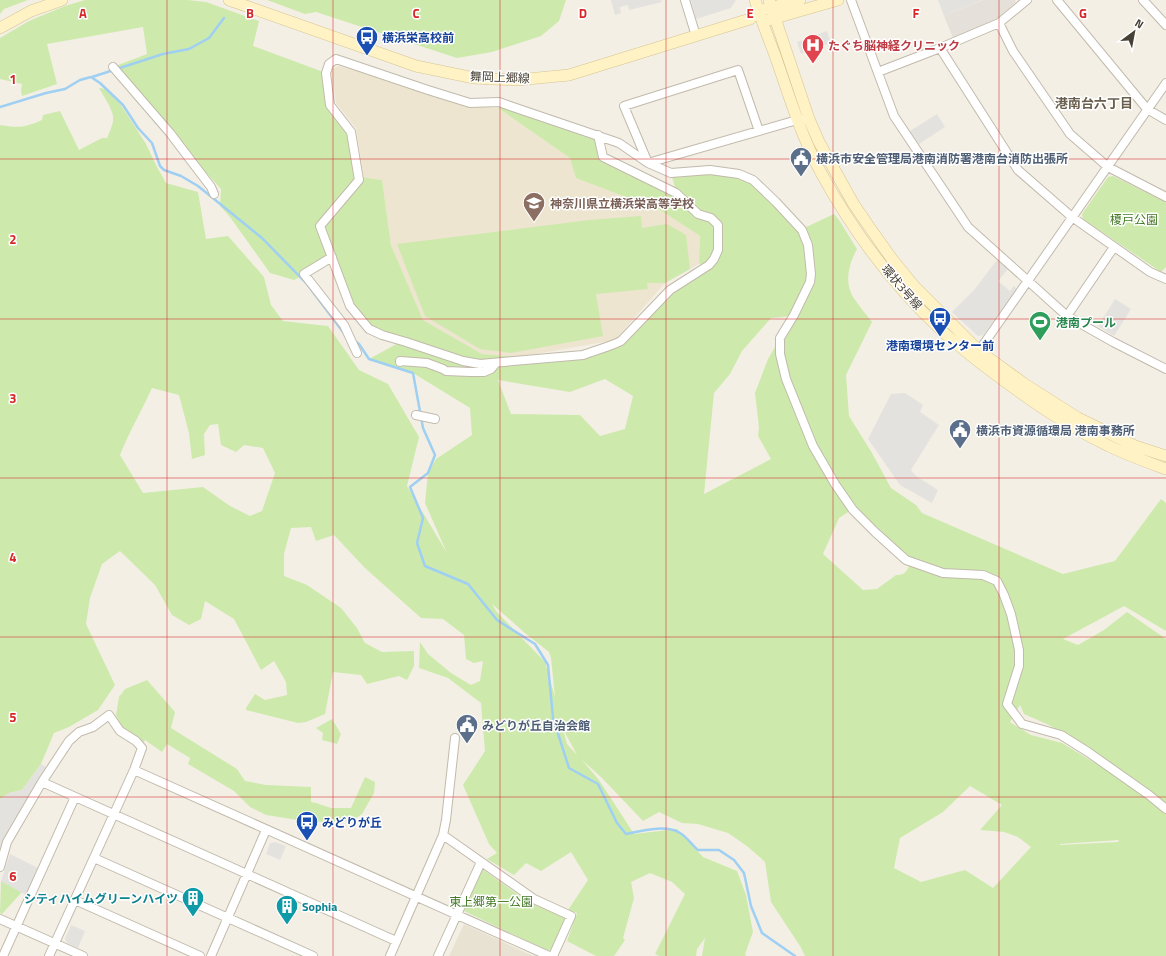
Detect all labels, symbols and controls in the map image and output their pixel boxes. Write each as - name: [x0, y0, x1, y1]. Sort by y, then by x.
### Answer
- text: A: [79, 3, 87, 23]
- text: B: [246, 3, 254, 23]
- text: C: [412, 3, 420, 23]
- text: D: [579, 3, 587, 23]
- text: E: [746, 3, 754, 23]
- text: F: [913, 3, 920, 23]
- text: G: [1079, 3, 1087, 23]
- north arrow: [1114, 12, 1154, 52]
- text: N: [1132, 15, 1147, 32]
- bus stop icon: 横浜栄高校前: [354, 24, 380, 57]
- place label: 横浜栄高校前: [382, 28, 454, 47]
- hospital icon: たぐち脳神経クリニック: [800, 32, 826, 65]
- place label: たぐち脳神経クリニック: [828, 36, 960, 55]
- street label: 舞岡上郷線: [470, 66, 530, 88]
- text: 1: [9, 69, 17, 89]
- district label: 港南台六丁目: [1055, 93, 1133, 113]
- public building icon: 横浜市安全管理局港南消防署港南台消防出張所: [788, 145, 814, 178]
- place label: 横浜市安全管理局港南消防署港南台消防出張所: [816, 149, 1068, 168]
- school or university icon: 神奈川県立横浜栄高等学校: [521, 190, 547, 223]
- place label: 神奈川県立横浜栄高等学校: [550, 194, 694, 213]
- park label: 榎戸公園: [1110, 210, 1158, 229]
- text: 2: [9, 229, 17, 249]
- street label: 環状3号線: [877, 260, 927, 314]
- bus stop icon: 港南環境センター前: [927, 305, 953, 338]
- sports icon: 港南プール: [1027, 309, 1053, 342]
- place label: 港南プール: [1056, 313, 1116, 332]
- place label: 港南環境センター前: [886, 336, 994, 355]
- text: 3: [9, 388, 17, 408]
- public building icon: 横浜市資源循環局 港南事務所: [947, 417, 973, 450]
- place label: 横浜市資源循環局 港南事務所: [976, 421, 1135, 440]
- text: 4: [9, 547, 17, 567]
- text: 5: [9, 707, 17, 727]
- public building icon: みどりが丘自治会館: [454, 712, 480, 745]
- place label: みどりが丘自治会館: [482, 716, 590, 735]
- bus stop icon: みどりが丘: [294, 809, 320, 842]
- place label: みどりが丘: [322, 813, 382, 832]
- text: 6: [9, 866, 17, 886]
- building icon: シティハイムグリーンハイツ: [180, 885, 206, 918]
- place label: シティハイムグリーンハイツ: [24, 889, 178, 908]
- park label: 東上郷第一公園: [449, 892, 533, 911]
- building icon: Sophia: [274, 893, 300, 926]
- place label: Sophia: [302, 897, 337, 916]

